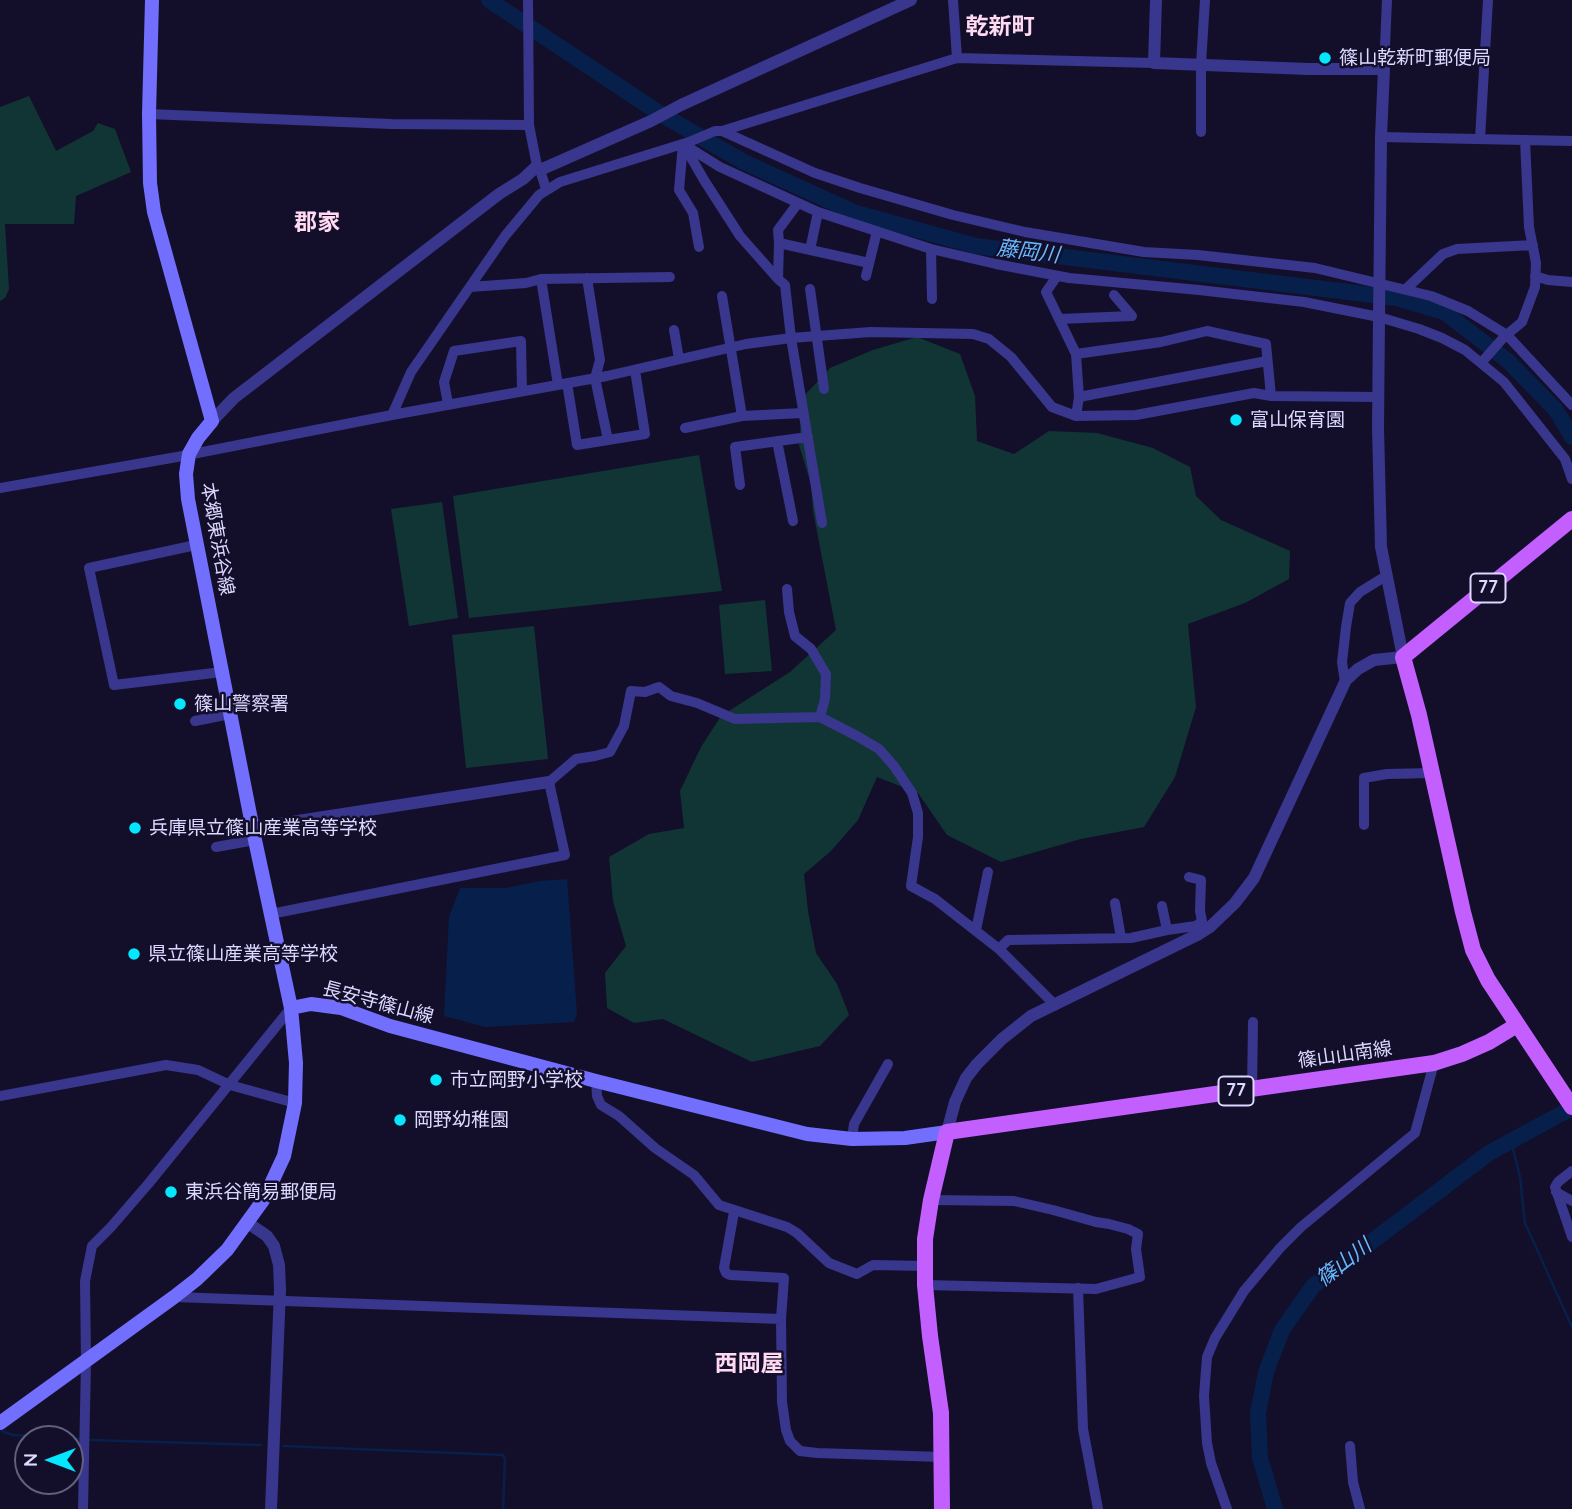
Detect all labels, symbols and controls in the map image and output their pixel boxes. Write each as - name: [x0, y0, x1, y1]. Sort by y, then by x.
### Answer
- district label: 乾新町: [966, 13, 1034, 41]
- place label: 篠山乾新町郵便局: [1339, 47, 1491, 69]
- marker: 篠山乾新町郵便局: [1317, 50, 1333, 66]
- district label: 郡家: [294, 209, 340, 237]
- water label: 藤岡川: [995, 236, 1061, 268]
- place label: 富山保育園: [1250, 409, 1345, 431]
- marker: 富山保育園: [1228, 412, 1244, 428]
- street label: 本郷東浜谷線: [196, 481, 238, 597]
- road number: 77: [1470, 574, 1506, 602]
- place label: 篠山警察署: [194, 693, 289, 715]
- marker: 篠山警察署: [172, 696, 188, 712]
- place label: 兵庫県立篠山産業高等学校: [149, 817, 377, 839]
- marker: 兵庫県立篠山産業高等学校: [127, 820, 143, 836]
- place label: 県立篠山産業高等学校: [148, 943, 338, 965]
- marker: 県立篠山産業高等学校: [126, 946, 142, 962]
- street label: 長安寺篠山線: [320, 977, 436, 1029]
- street label: 篠山山南線: [1296, 1037, 1394, 1073]
- place label: 市立岡野小学校: [450, 1069, 583, 1091]
- marker: 市立岡野小学校: [428, 1072, 444, 1088]
- road number: 77: [1218, 1076, 1254, 1106]
- place label: 岡野幼稚園: [414, 1109, 509, 1131]
- marker: 岡野幼稚園: [392, 1112, 408, 1128]
- place label: 東浜谷簡易郵便局: [185, 1181, 337, 1203]
- marker: 東浜谷簡易郵便局: [163, 1184, 179, 1200]
- water label: 篠山川: [1311, 1234, 1377, 1292]
- district label: 西岡屋: [715, 1350, 783, 1378]
- north arrow: [14, 1425, 84, 1495]
- text: N: [18, 1453, 42, 1467]

